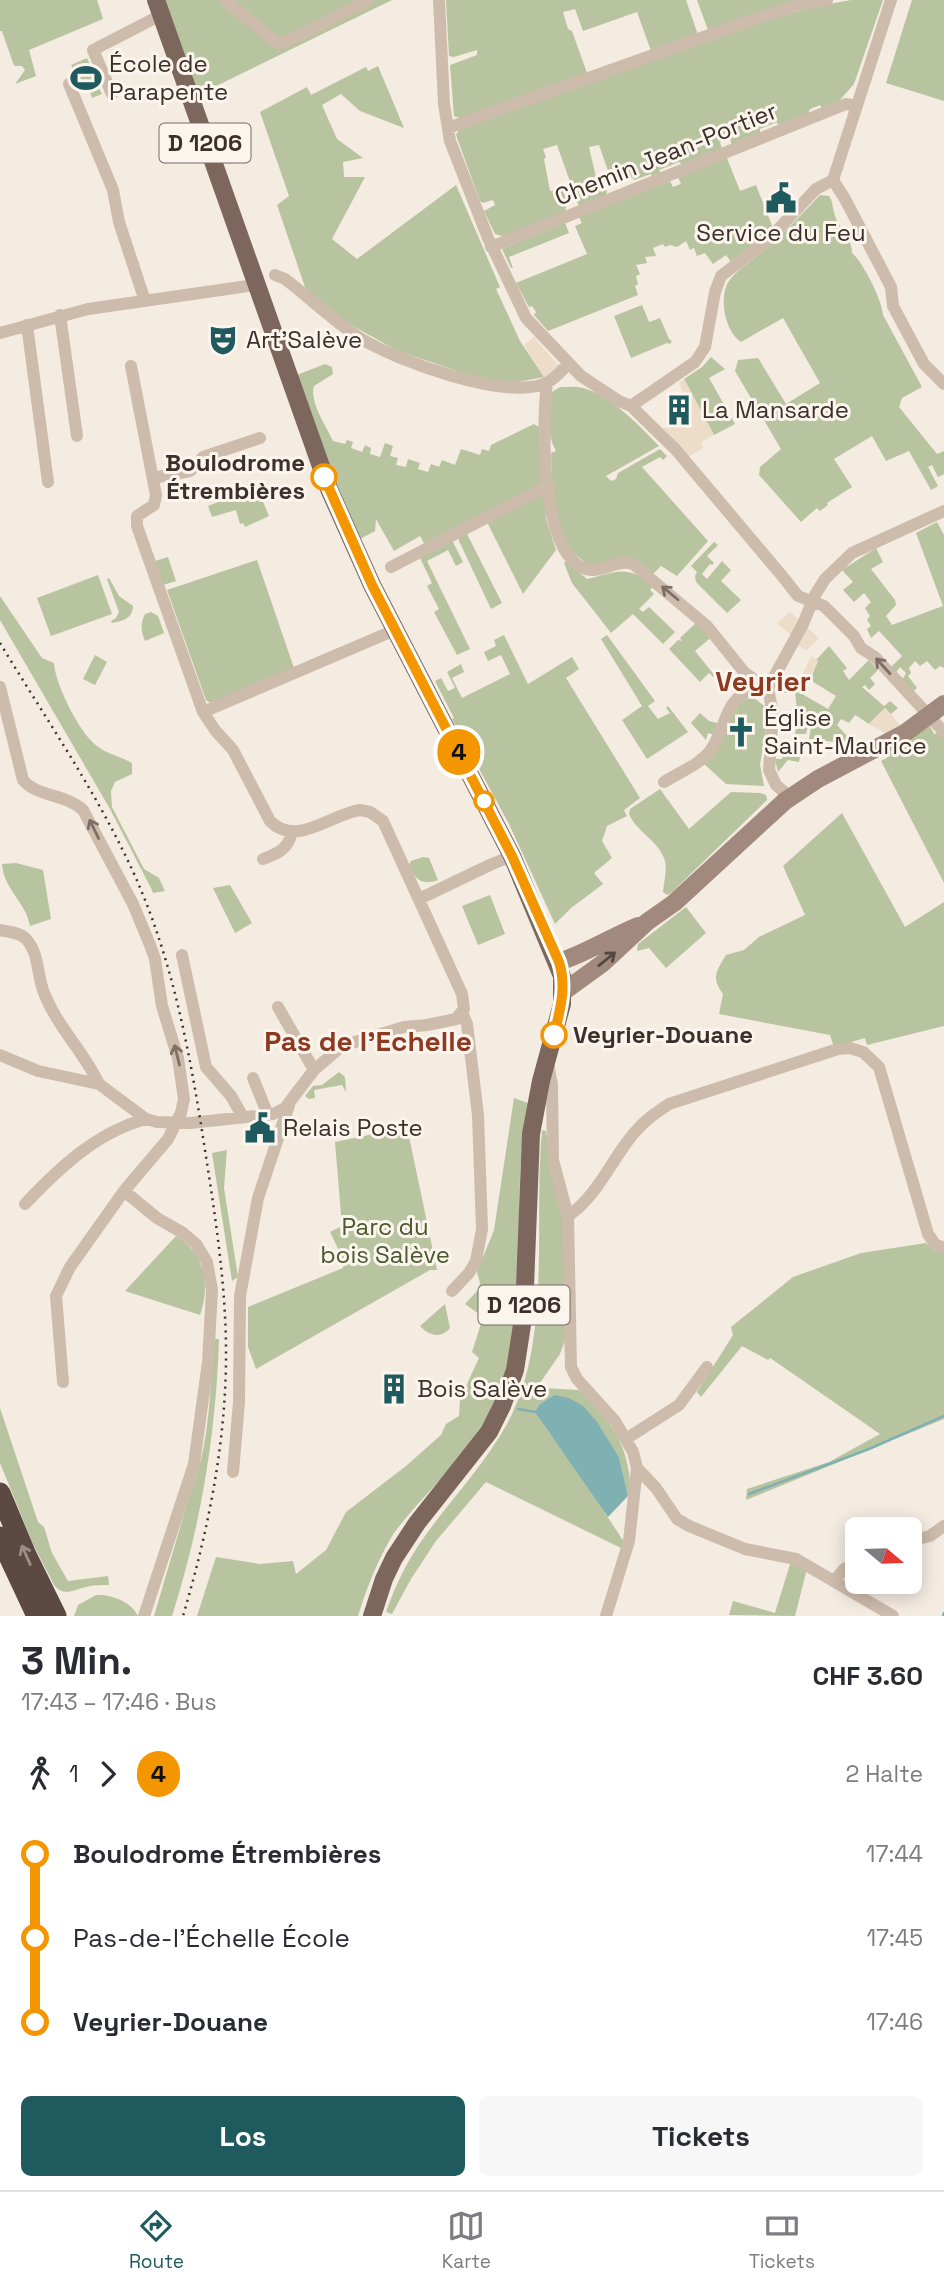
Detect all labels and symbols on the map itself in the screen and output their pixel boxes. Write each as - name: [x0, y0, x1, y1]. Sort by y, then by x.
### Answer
- place label: École de Parapente: [109, 48, 228, 107]
- sports icon: École de Parapente: [69, 61, 103, 95]
- street label: Chemin Jean-Portier: [550, 95, 782, 212]
- road number: D 1206: [160, 124, 250, 162]
- public building icon: Service du Feu: [764, 181, 798, 215]
- place label: Service du Feu: [696, 217, 866, 248]
- theatre icon: Art’Salève: [206, 323, 240, 357]
- place label: Art’Salève: [246, 324, 362, 355]
- building icon: La Mansarde: [662, 393, 696, 427]
- place label: La Mansarde: [702, 394, 849, 425]
- place label: Boulodrome Étrembières: [165, 447, 305, 506]
- marker: Boulodrome Étrembières: [311, 464, 337, 490]
- one-way arrow: [662, 586, 680, 601]
- one-way arrow: [875, 657, 891, 675]
- district label: Veyrier: [715, 663, 811, 699]
- place label: Église Saint-Maurice: [764, 702, 927, 761]
- church icon: Église Saint-Maurice: [724, 715, 758, 749]
- line badge: 4: [436, 729, 482, 775]
- unlabelled marker: [474, 791, 494, 811]
- one-way arrow: [86, 819, 100, 840]
- one-way arrow: [598, 952, 616, 967]
- place label: Veyrier-Douane: [573, 1019, 753, 1050]
- marker: Veyrier-Douane: [541, 1022, 567, 1048]
- district label: Pas de l'Echelle: [264, 1023, 472, 1059]
- one-way arrow: [170, 1044, 183, 1067]
- public building icon: Relais Poste: [243, 1111, 277, 1145]
- place label: Relais Poste: [283, 1112, 423, 1143]
- park label: Parc du bois Salève: [320, 1211, 450, 1270]
- road number: D 1206: [478, 1286, 570, 1324]
- building icon: Bois Salève: [377, 1372, 411, 1406]
- place label: Bois Salève: [417, 1373, 547, 1404]
- north arrow: [845, 1517, 922, 1594]
- one-way arrow: [19, 1545, 32, 1566]

